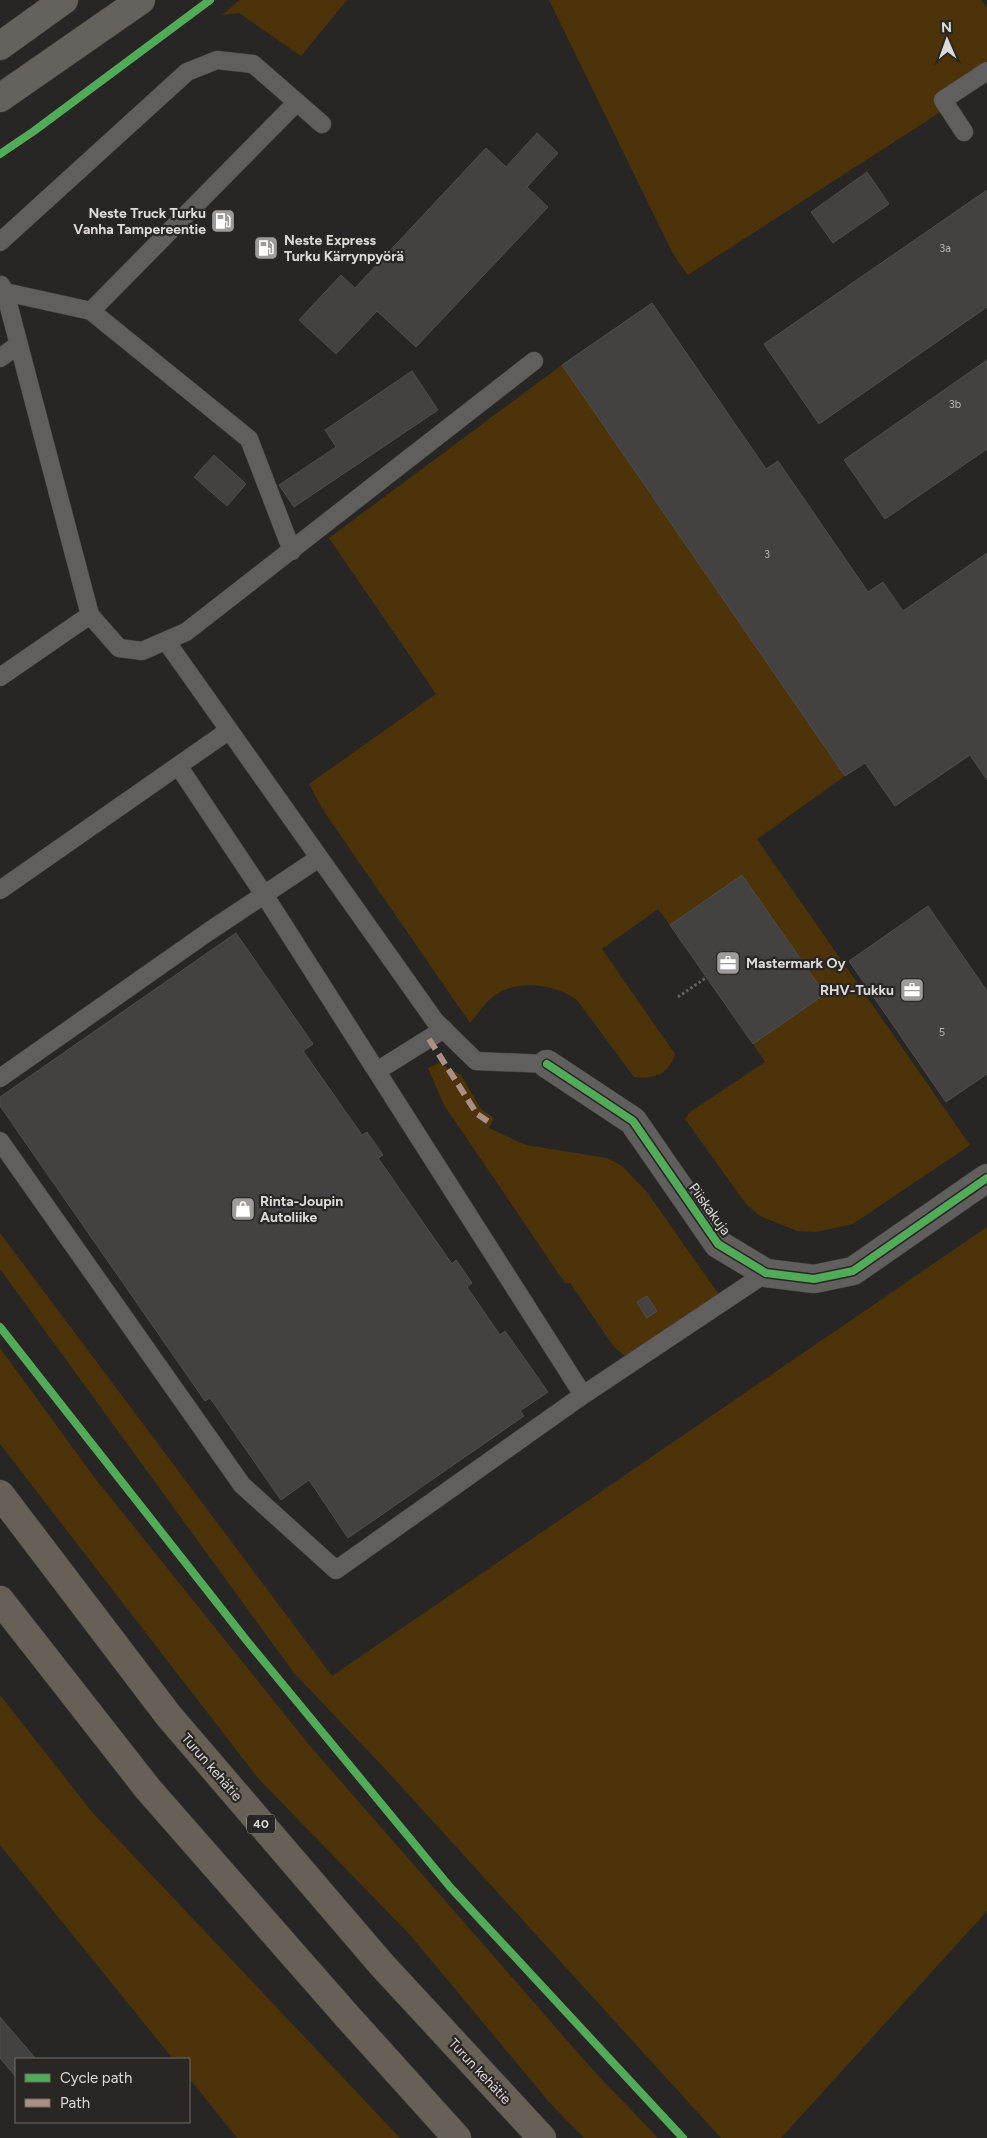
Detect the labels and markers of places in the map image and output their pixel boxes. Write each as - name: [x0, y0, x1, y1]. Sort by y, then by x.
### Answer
- place label: Neste Truck Turku Vanha Tampereentie: [73, 205, 206, 238]
- fuel station icon: Neste Truck Turku Vanha Tampereentie: [210, 208, 236, 234]
- place label: Neste Express Turku Kärrynpyörä: [284, 232, 404, 265]
- fuel station icon: Neste Express Turku Kärrynpyörä: [253, 235, 279, 261]
- office icon: Mastermark Oy: [715, 950, 741, 976]
- place label: Mastermark Oy: [746, 955, 846, 972]
- office icon: RHV-Tukku: [899, 977, 925, 1003]
- place label: RHV-Tukku: [820, 982, 894, 999]
- place label: Rinta-Joupin Autoliike: [260, 1193, 343, 1226]
- shop icon: Rinta-Joupin Autoliike: [230, 1196, 256, 1222]

